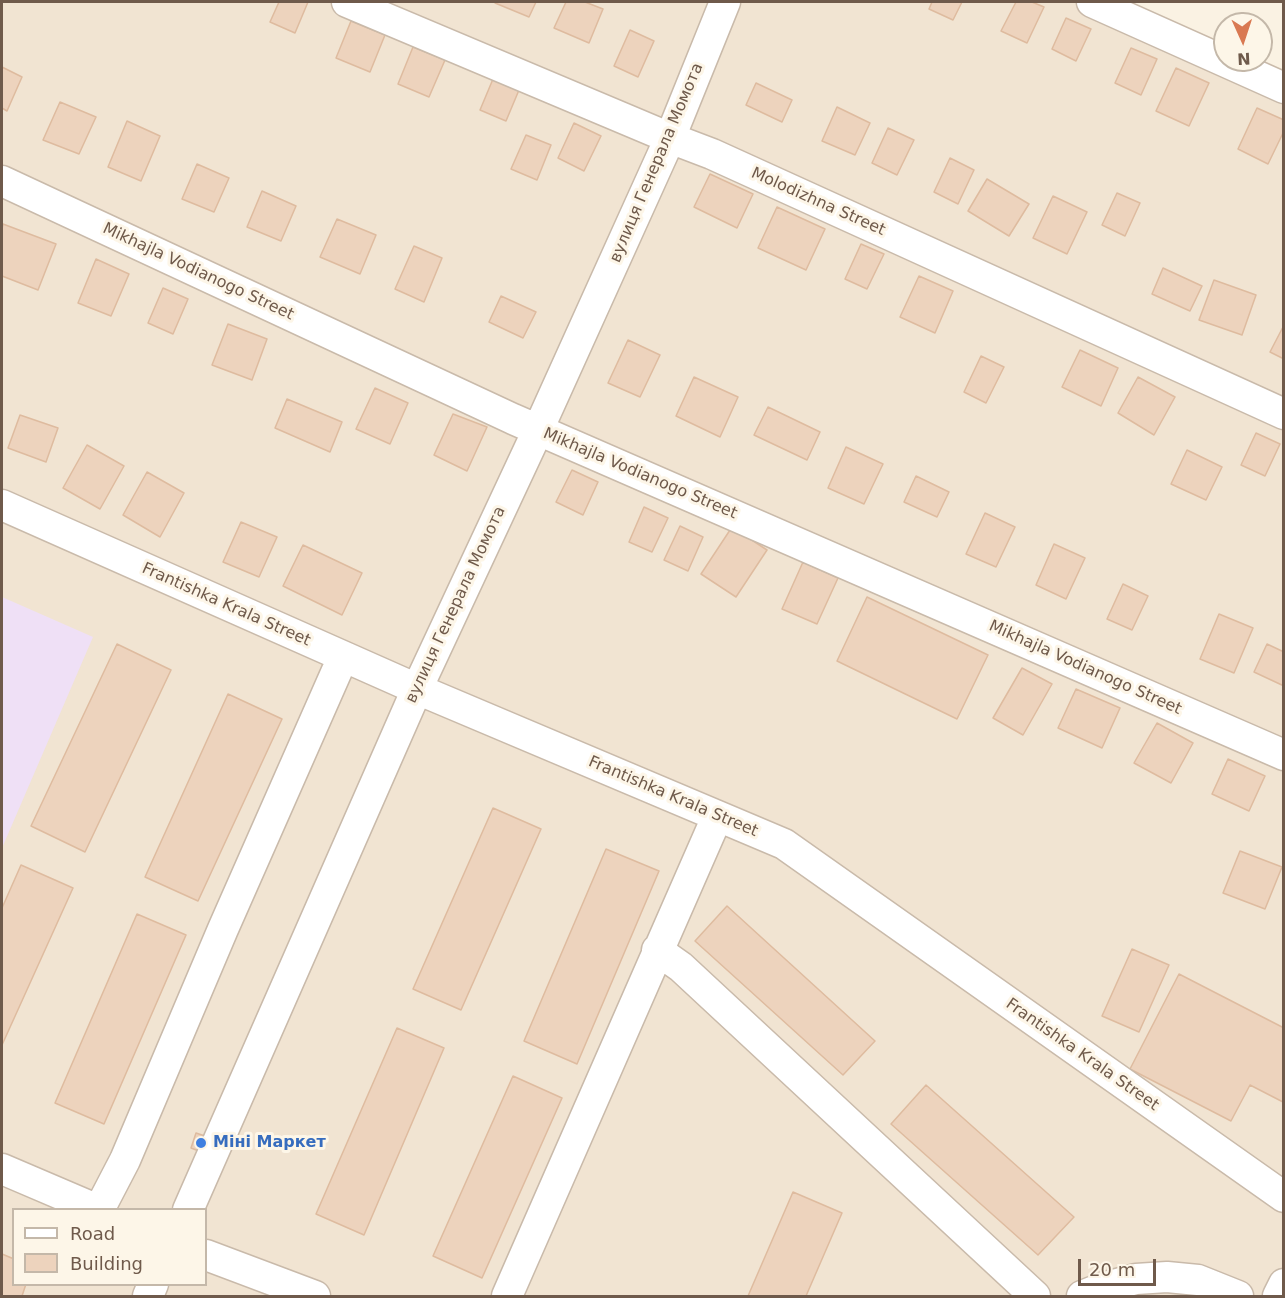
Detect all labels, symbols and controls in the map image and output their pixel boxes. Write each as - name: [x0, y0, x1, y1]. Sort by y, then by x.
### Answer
- north arrow: [1213, 12, 1273, 72]
- text: N: [1237, 49, 1251, 68]
- street label: вулиця Генерала Момота: [606, 60, 708, 266]
- street label: Molodizhna Street: [748, 164, 888, 240]
- street label: Mikhajla Vodianogo Street: [99, 219, 297, 325]
- street label: Mikhajla Vodianogo Street: [540, 424, 740, 524]
- street label: вулиця Генерала Момота: [402, 504, 510, 706]
- street label: Frantishka Krala Street: [139, 559, 313, 651]
- street label: Mikhajla Vodianogo Street: [986, 617, 1184, 719]
- street label: Frantishka Krala Street: [585, 753, 761, 841]
- street label: Frantishka Krala Street: [1002, 995, 1162, 1115]
- place label: Міні Маркет: [213, 1133, 326, 1153]
- marker: Міні Маркет: [194, 1136, 208, 1150]
- legend: [12, 1208, 207, 1286]
- text: Road: [70, 1223, 115, 1244]
- scale bar: [1081, 1247, 1159, 1285]
- text: Building: [70, 1253, 143, 1274]
- text: 20 m: [1089, 1259, 1135, 1280]

